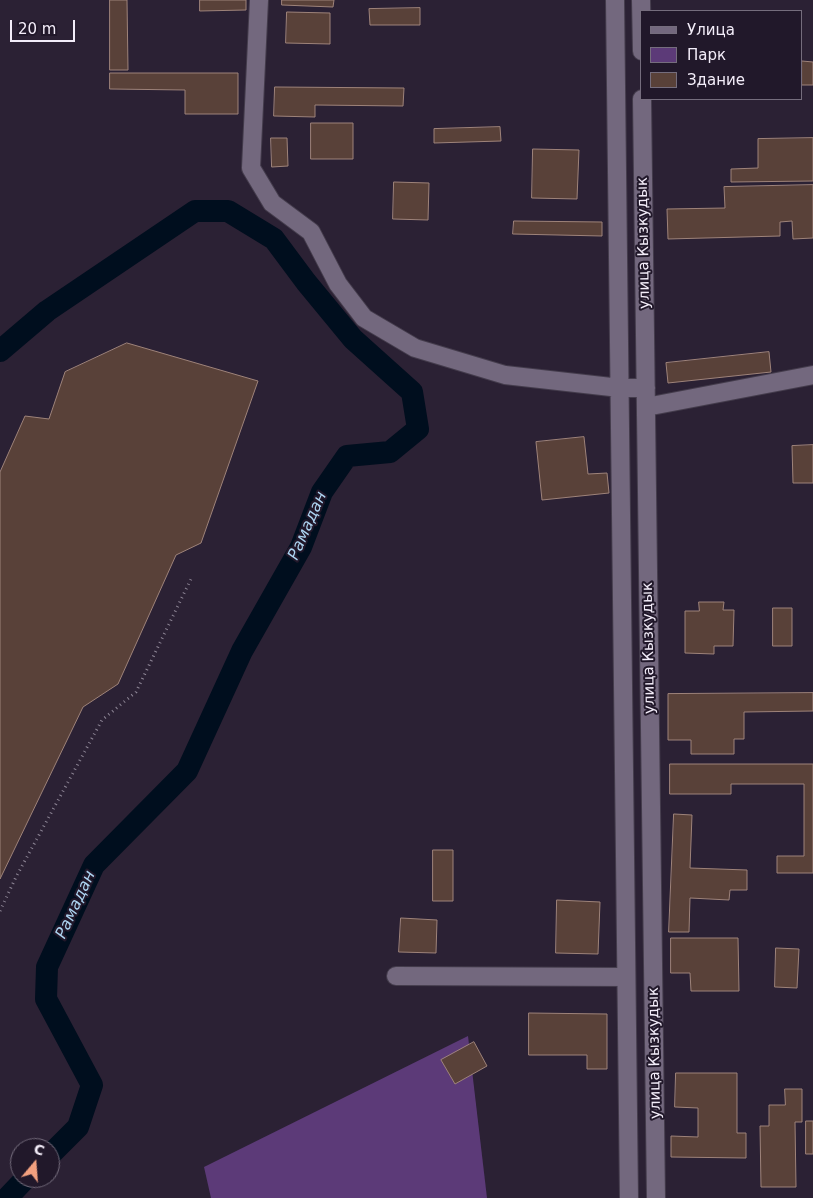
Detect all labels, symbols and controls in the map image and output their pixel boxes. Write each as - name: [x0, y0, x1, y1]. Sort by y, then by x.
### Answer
- scale bar: [12, 10, 78, 42]
- legend: [640, 10, 803, 100]
- text: 20 m: [18, 20, 56, 38]
- text: Улица: [687, 21, 735, 39]
- text: Парк: [687, 46, 726, 64]
- text: Здание: [687, 71, 745, 89]
- street label: улица Кызкудык: [634, 177, 654, 309]
- water label: Рамадан: [284, 489, 332, 563]
- street label: улица Кызкудык: [639, 582, 659, 714]
- water label: Рамадан: [52, 868, 100, 942]
- street label: улица Кызкудык: [645, 987, 665, 1119]
- north arrow: [10, 1138, 60, 1188]
- text: С: [32, 1140, 47, 1159]

